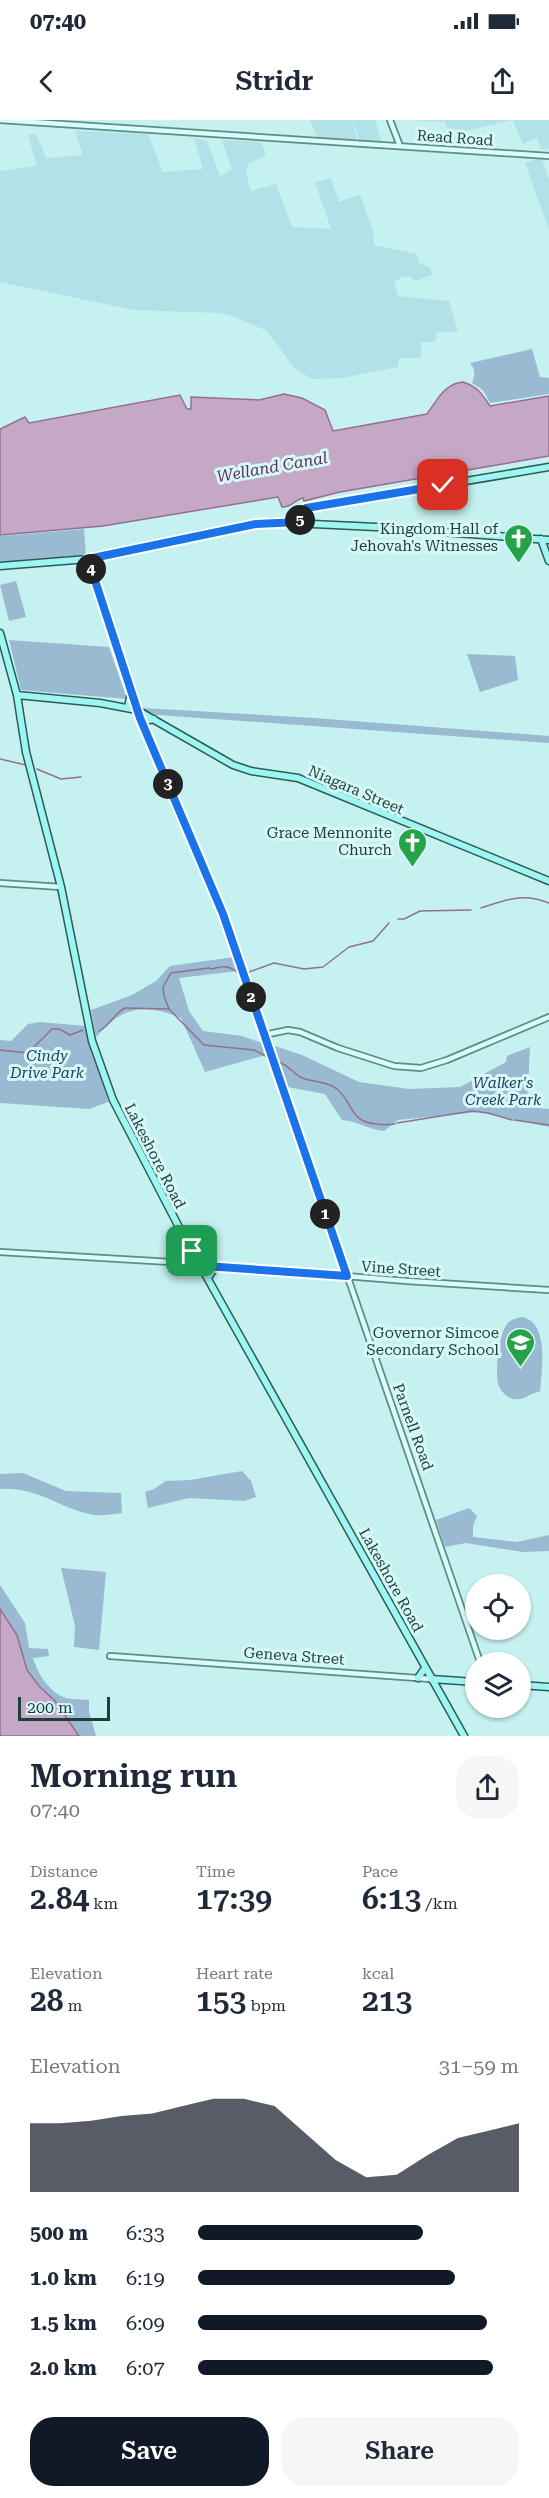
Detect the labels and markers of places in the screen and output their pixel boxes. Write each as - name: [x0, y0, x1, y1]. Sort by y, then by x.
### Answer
- pin: [417, 459, 468, 510]
- pin: 5: [285, 505, 315, 535]
- place label: Kingdom Hall of Jehovah's Witnesses: [351, 520, 499, 555]
- church icon: Kingdom Hall of Jehovah's Witnesses: [503, 522, 535, 564]
- pin: 4: [76, 554, 106, 584]
- pin: 3: [153, 769, 183, 799]
- place label: Grace Mennonite Church: [267, 824, 392, 859]
- church icon: Grace Mennonite Church: [397, 826, 429, 868]
- pin: 2: [236, 982, 266, 1012]
- pin: 1: [310, 1199, 340, 1229]
- pin: [166, 1225, 217, 1276]
- place label: Governor Simcoe Secondary School: [366, 1324, 499, 1359]
- school or university icon: Governor Simcoe Secondary School: [504, 1326, 536, 1368]

